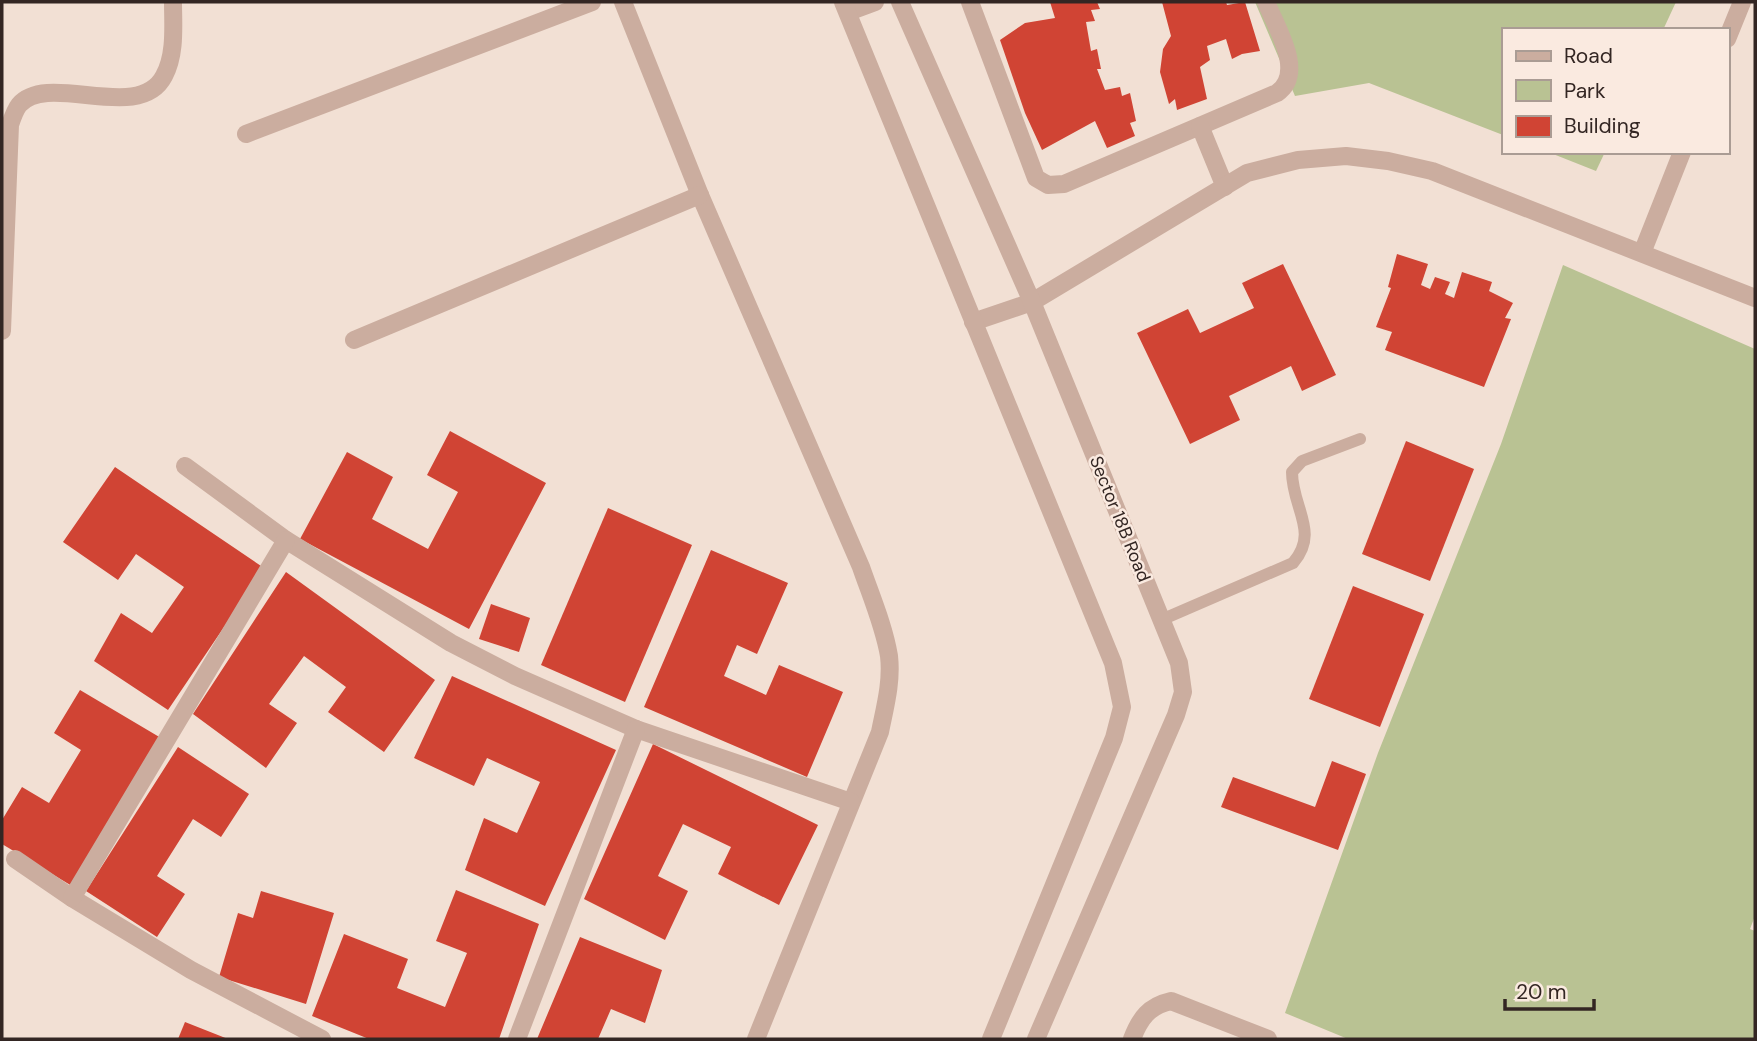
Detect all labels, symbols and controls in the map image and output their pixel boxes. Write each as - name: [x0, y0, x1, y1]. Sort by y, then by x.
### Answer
- legend: [1502, 28, 1729, 154]
- text: Road: [1564, 42, 1613, 70]
- text: Park: [1564, 77, 1606, 105]
- text: Building: [1564, 112, 1641, 140]
- street label: Sector 18B Road: [1084, 452, 1156, 586]
- scale bar: [1505, 968, 1594, 1012]
- text: 20 m: [1516, 978, 1567, 1006]

